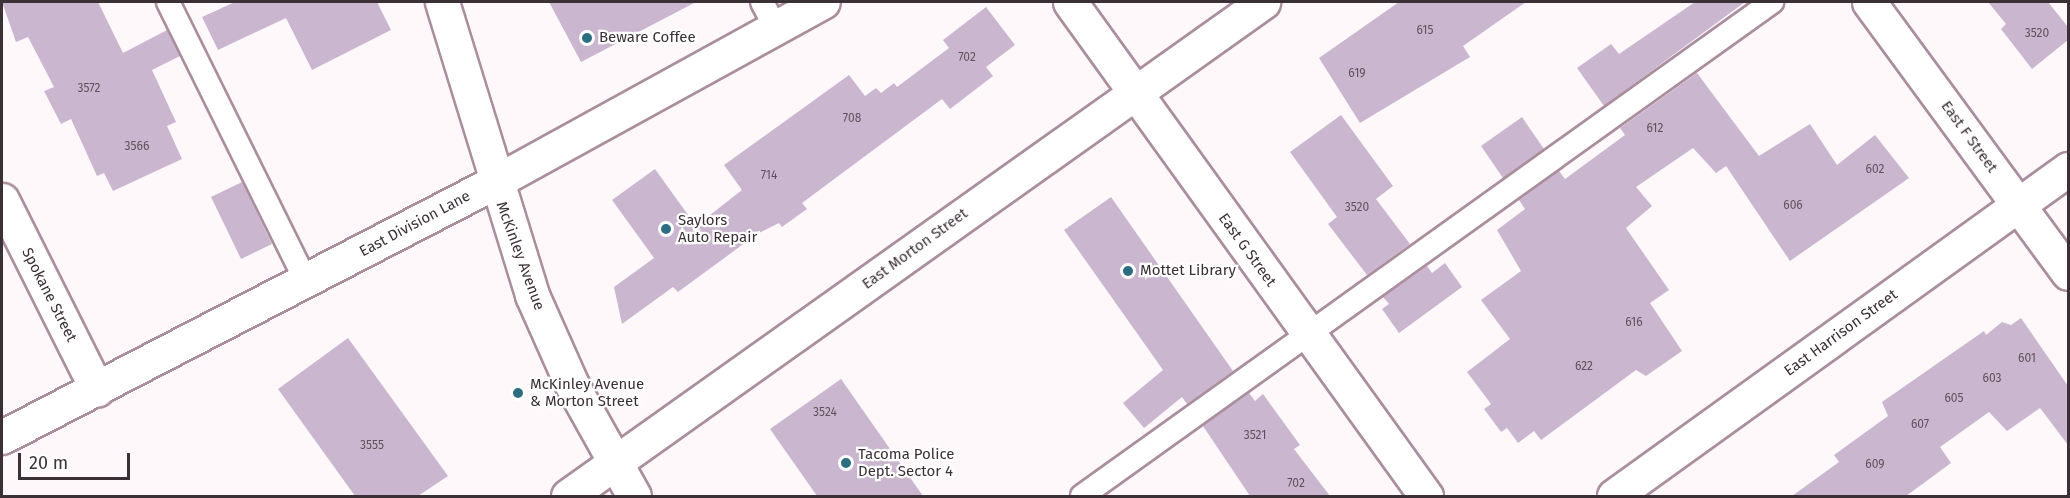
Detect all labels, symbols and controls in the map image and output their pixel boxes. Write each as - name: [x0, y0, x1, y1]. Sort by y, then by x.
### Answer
- house number: 615: [1416, 24, 1434, 38]
- house number: 3520: [2025, 27, 2049, 41]
- place label: Beware Coffee: [599, 29, 696, 47]
- marker: Beware Coffee: [580, 31, 594, 45]
- house number: 702: [958, 51, 976, 65]
- house number: 619: [1348, 67, 1366, 81]
- house number: 3572: [78, 82, 100, 96]
- street label: East F Street: [1937, 98, 2001, 176]
- house number: 708: [843, 112, 861, 126]
- house number: 612: [1647, 122, 1663, 136]
- house number: 3566: [125, 140, 149, 154]
- house number: 602: [1866, 163, 1884, 177]
- house number: 714: [761, 169, 777, 183]
- street label: East Division Lane: [356, 187, 474, 261]
- street label: McKinley Avenue: [492, 199, 548, 313]
- house number: 606: [1783, 199, 1803, 213]
- house number: 3520: [1345, 201, 1369, 215]
- street label: East Morton Street: [859, 205, 971, 293]
- street label: East G Street: [1214, 210, 1280, 290]
- place label: Saylors Auto Repair: [678, 211, 757, 246]
- marker: Saylors Auto Repair: [659, 222, 673, 236]
- street label: Spokane Street: [18, 245, 80, 345]
- place label: Mottet Library: [1140, 262, 1236, 280]
- marker: Mottet Library: [1121, 264, 1135, 278]
- street label: East Harrison Street: [1781, 286, 1901, 380]
- house number: 616: [1625, 316, 1643, 330]
- house number: 601: [2018, 352, 2036, 366]
- house number: 622: [1575, 360, 1593, 374]
- house number: 603: [1983, 372, 2001, 386]
- place label: McKinley Avenue & Morton Street: [530, 375, 644, 410]
- marker: McKinley Avenue & Morton Street: [511, 386, 525, 400]
- house number: 605: [1944, 392, 1964, 406]
- house number: 3524: [813, 406, 837, 420]
- house number: 607: [1911, 418, 1929, 432]
- house number: 3521: [1244, 429, 1266, 443]
- house number: 3555: [360, 439, 384, 453]
- scale bar: [21, 441, 134, 479]
- place label: Tacoma Police Dept. Sector 4: [858, 445, 954, 480]
- text: 20 m: [29, 452, 68, 474]
- marker: Tacoma Police Dept. Sector 4: [839, 456, 853, 470]
- house number: 609: [1865, 458, 1885, 472]
- house number: 702: [1287, 477, 1305, 491]

